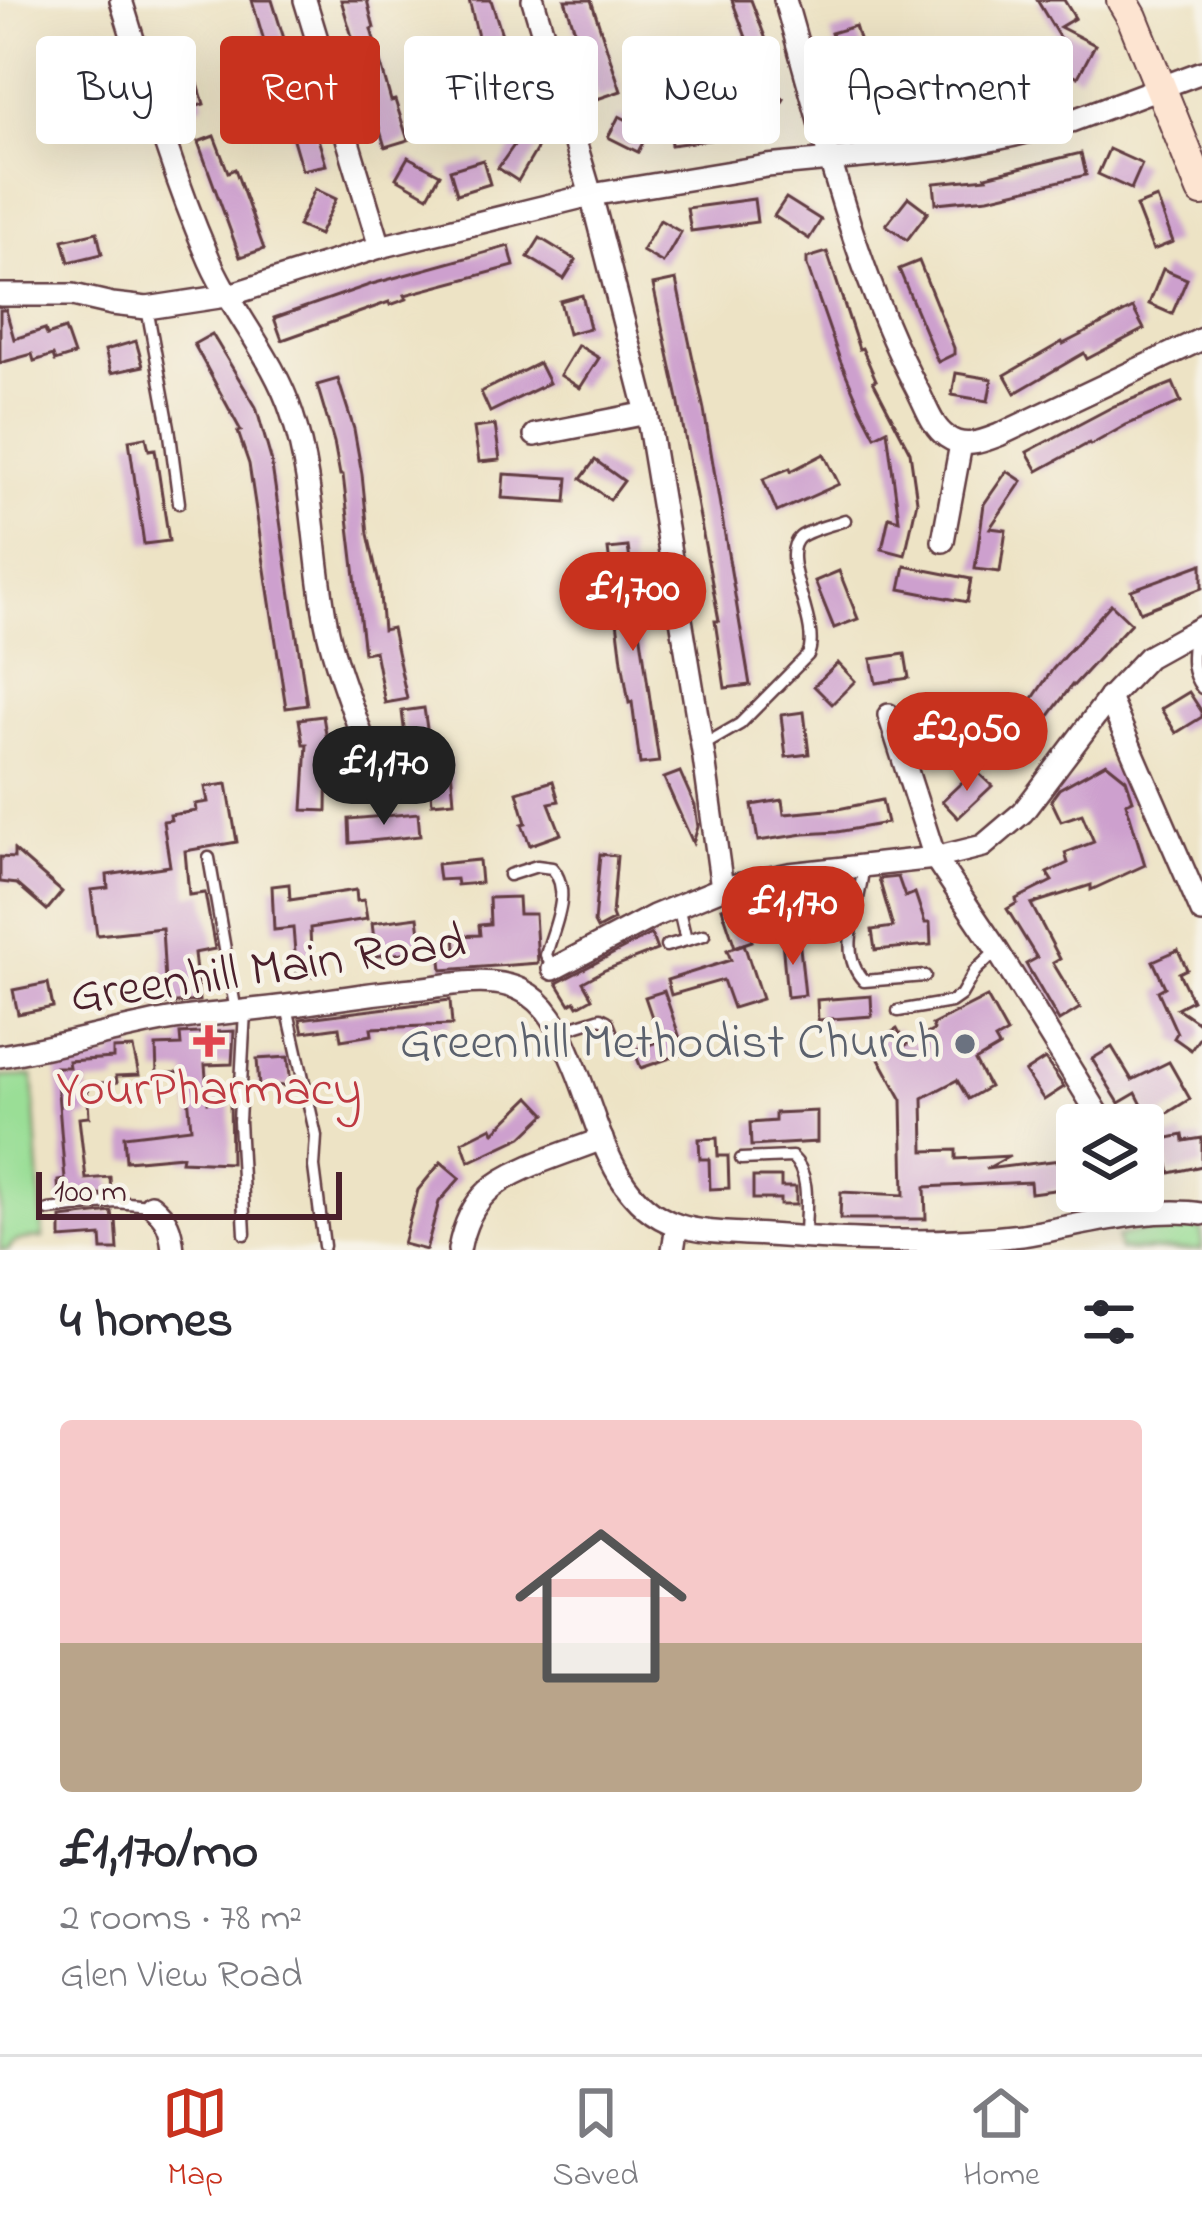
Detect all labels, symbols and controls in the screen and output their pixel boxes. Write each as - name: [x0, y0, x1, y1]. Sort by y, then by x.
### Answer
- chip: Buy: [36, 36, 196, 144]
- chip: Rent: [220, 36, 380, 144]
- chip: Filters: [404, 36, 598, 144]
- chip: New: [622, 36, 780, 144]
- chip: Apartment: [804, 36, 1073, 144]
- pin: £1,700: [535, 552, 731, 654]
- text: £1,700: [586, 562, 680, 619]
- pin: £2,050: [869, 692, 1065, 794]
- text: £2,050: [914, 702, 1020, 759]
- pin: £1,170: [286, 726, 482, 828]
- text: £1,170: [339, 736, 429, 793]
- pin: £1,170: [695, 866, 891, 968]
- text: £1,170: [748, 876, 838, 933]
- street label: Greenhill Main Road: [66, 906, 470, 1036]
- place label: Greenhill Methodist Church: [400, 1007, 941, 1082]
- marker: YourPharmacy: [196, 1028, 222, 1054]
- marker: Greenhill Methodist Church: [952, 1031, 978, 1057]
- place label: YourPharmacy: [56, 1054, 362, 1129]
- map controls: [1056, 1104, 1164, 1212]
- button: layers: [1056, 1104, 1164, 1212]
- scale bar: [36, 1166, 342, 1219]
- text: 100 m: [54, 1169, 127, 1217]
- text: 4 homes: [60, 1285, 233, 1360]
- icon: filters: [1076, 1289, 1142, 1355]
- icon: home: [493, 1498, 709, 1714]
- text: £1,170/mo: [60, 1816, 258, 1891]
- text: 2 rooms · 78 m²: [60, 1891, 302, 1948]
- text: Glen View Road: [60, 1948, 302, 2005]
- tab: Map: [162, 2080, 228, 2200]
- tab: Saved: [553, 2080, 639, 2200]
- tab: Home: [963, 2080, 1040, 2200]

